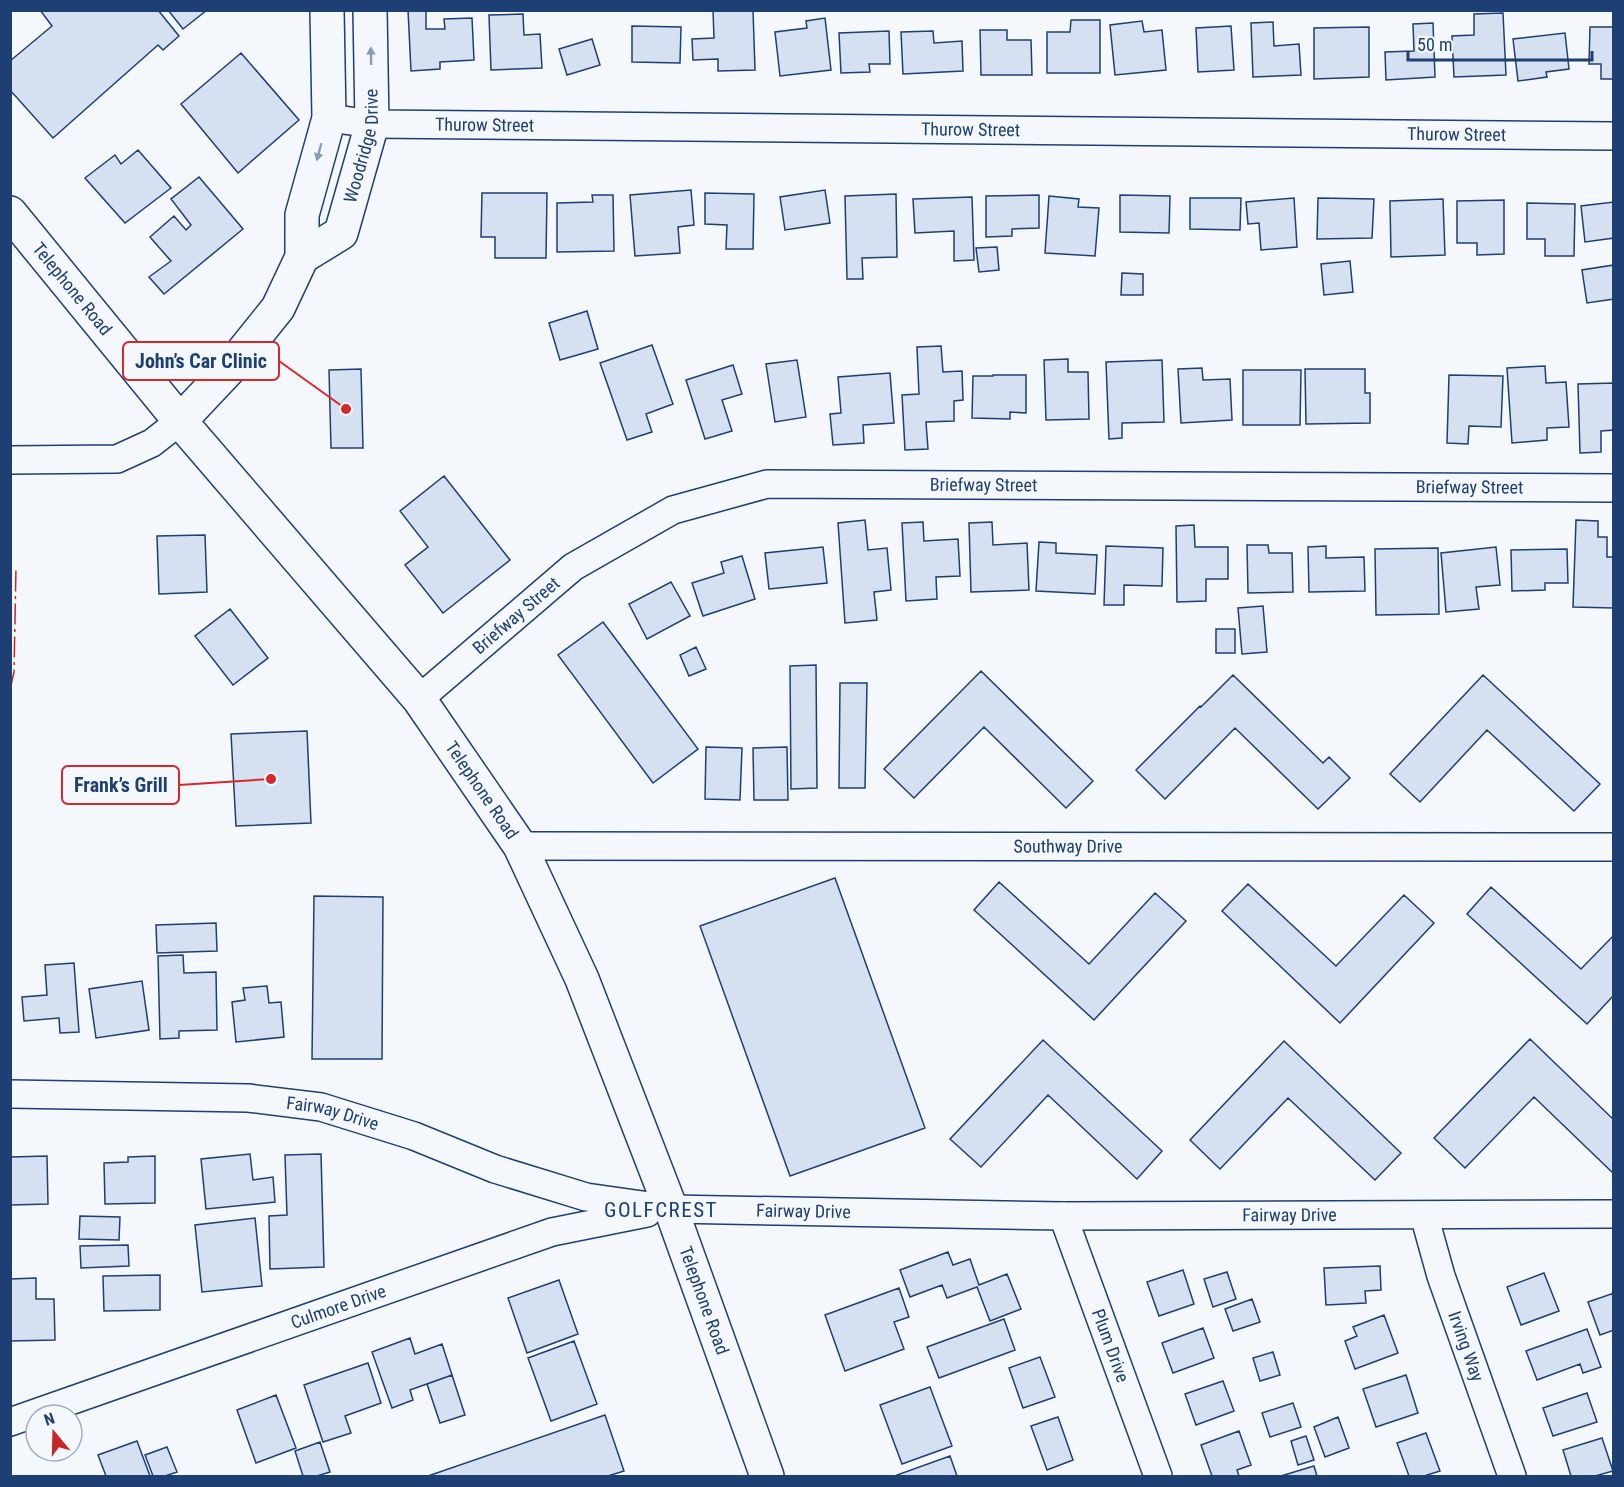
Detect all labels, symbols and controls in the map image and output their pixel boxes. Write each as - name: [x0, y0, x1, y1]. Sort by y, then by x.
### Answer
- scale bar: [1408, 24, 1592, 62]
- text: 50 m: [1417, 34, 1452, 55]
- one-way arrow: [366, 47, 376, 66]
- street label: Woodridge Drive: [339, 89, 382, 205]
- street label: Thurow Street: [435, 114, 534, 136]
- street label: Thurow Street: [921, 118, 1020, 140]
- street label: Thurow Street: [1407, 123, 1506, 145]
- one-way arrow: [314, 143, 323, 161]
- street label: Telephone Road: [28, 238, 116, 339]
- callout: John’s Car Clinic: [123, 342, 279, 380]
- text: John’s Car Clinic: [135, 349, 267, 373]
- street label: Briefway Street: [930, 474, 1037, 495]
- street label: Briefway Street: [1416, 476, 1523, 498]
- street label: Briefway Street: [468, 572, 564, 658]
- street label: Telephone Road: [441, 737, 523, 843]
- callout: Frank’s Grill: [62, 766, 179, 804]
- text: Frank’s Grill: [74, 773, 168, 797]
- street label: Southway Drive: [1014, 835, 1122, 857]
- street label: Fairway Drive: [285, 1092, 381, 1134]
- district label: GOLFCREST: [604, 1198, 718, 1222]
- street label: Fairway Drive: [756, 1200, 851, 1222]
- street label: Fairway Drive: [1242, 1204, 1337, 1225]
- street label: Telephone Road: [675, 1243, 733, 1357]
- street label: Culmore Drive: [288, 1280, 389, 1333]
- street label: Plum Drive: [1088, 1306, 1134, 1385]
- street label: Irving Way: [1444, 1308, 1489, 1385]
- north arrow: [24, 1403, 84, 1463]
- text: N: [42, 1409, 57, 1430]

